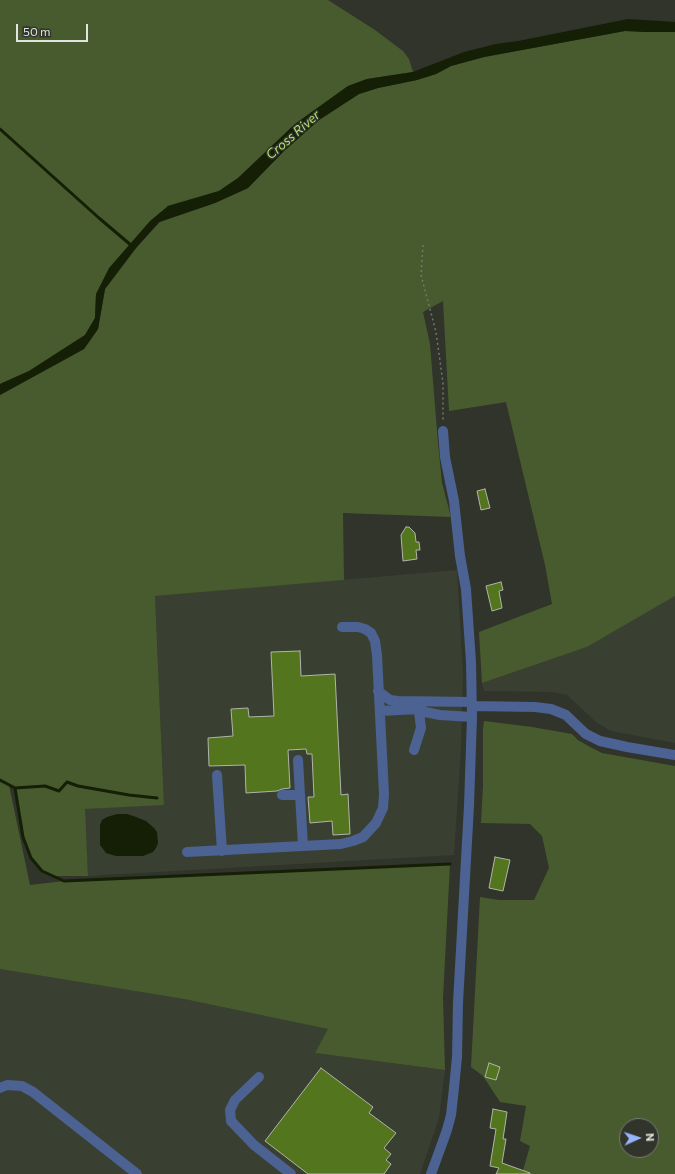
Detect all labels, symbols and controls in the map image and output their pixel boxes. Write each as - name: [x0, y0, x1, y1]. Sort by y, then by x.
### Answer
- scale bar: [18, 16, 90, 42]
- text: 50 m: [23, 24, 51, 38]
- water label: Cross River: [263, 107, 323, 163]
- north arrow: [619, 1118, 659, 1158]
- text: N: [644, 1133, 657, 1142]

